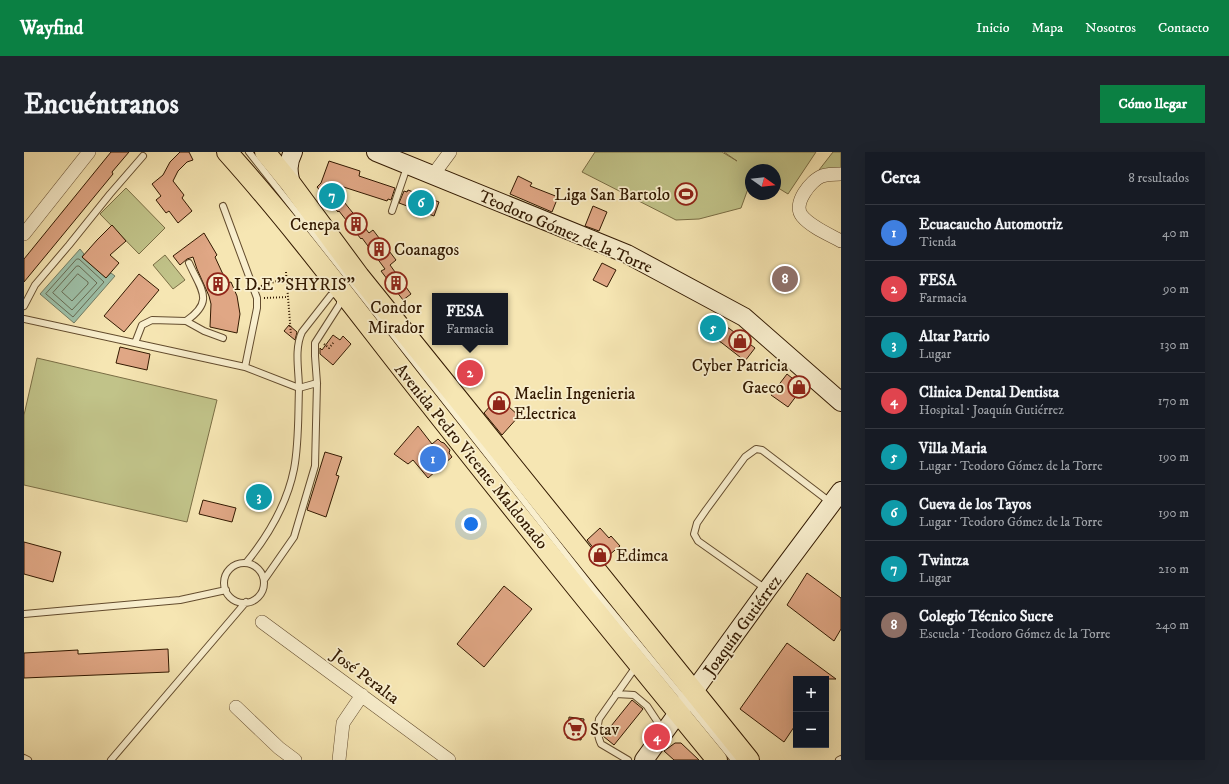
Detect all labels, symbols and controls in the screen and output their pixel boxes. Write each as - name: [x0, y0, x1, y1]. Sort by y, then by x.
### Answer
- text: Wayfind: [20, 17, 83, 40]
- text: Inicio: [976, 19, 1009, 37]
- text: Mapa: [1031, 19, 1063, 37]
- text: Nosotros: [1085, 19, 1136, 37]
- text: Contacto: [1158, 19, 1209, 37]
- button: Cómo llegar: [1100, 85, 1205, 123]
- text: Encuéntranos: [24, 87, 179, 122]
- north arrow: [745, 164, 781, 200]
- text: Cerca: [881, 167, 920, 189]
- text: 8 resultados: [1128, 170, 1189, 186]
- pin: 7: [319, 181, 345, 211]
- sports icon: Liga San Bartolo: [673, 181, 699, 207]
- place label: Liga San Bartolo: [554, 184, 670, 206]
- street label: Teodoro Gómez de la Torre: [476, 185, 656, 278]
- pin: 6: [408, 188, 434, 218]
- building icon: Cenepa: [343, 211, 369, 237]
- place label: Cenepa: [290, 214, 341, 236]
- text: Ecuacaucho Automotriz: [919, 215, 1063, 234]
- text: 1: [892, 225, 896, 241]
- text: 40 m: [1162, 225, 1189, 241]
- text: Tienda: [919, 234, 956, 250]
- building icon: Coanagos: [366, 236, 392, 262]
- place label: Coanagos: [394, 239, 459, 261]
- pin: 8: [772, 264, 798, 294]
- building icon: Condor Mirador: [383, 270, 409, 296]
- building icon: I D.E "SHYRIS": [205, 271, 231, 297]
- text: FESA: [919, 271, 956, 290]
- place label: I D.E "SHYRIS": [234, 274, 355, 296]
- text: 2: [891, 281, 897, 297]
- text: 90 m: [1163, 281, 1189, 297]
- text: Farmacia: [919, 290, 967, 306]
- popup: [432, 293, 508, 345]
- place label: Condor Mirador: [368, 297, 425, 339]
- text: FESA: [446, 302, 483, 321]
- pin: 5: [700, 313, 726, 343]
- text: Farmacia: [446, 321, 494, 337]
- text: Altar Patrio: [919, 327, 990, 346]
- shop icon: Cyber Patricia: [727, 328, 753, 354]
- text: 3: [892, 337, 896, 353]
- text: 130 m: [1160, 337, 1189, 353]
- text: Lugar: [919, 346, 951, 362]
- place label: Cyber Patricia: [692, 355, 789, 377]
- pin: 2: [457, 358, 483, 388]
- street label: Avenida Pedro Vicente Maldonado: [389, 359, 553, 554]
- shop icon: Gaeco: [786, 374, 812, 400]
- place label: Gaeco: [742, 377, 784, 399]
- place label: Maelin Ingenieria Electrica: [514, 383, 636, 425]
- text: Clinica Dental Dentista: [919, 383, 1059, 402]
- shop icon: Maelin Ingenieria Electrica: [486, 390, 512, 416]
- text: 4: [890, 393, 898, 409]
- text: 170 m: [1158, 393, 1189, 409]
- text: Hospital · Joaquín Gutiérrez: [919, 402, 1064, 418]
- text: Villa Maria: [919, 439, 987, 458]
- pin: 1: [420, 444, 446, 474]
- text: 5: [891, 449, 897, 465]
- text: 190 m: [1158, 449, 1189, 465]
- text: Lugar · Teodoro Gómez de la Torre: [919, 458, 1103, 474]
- pin: 3: [246, 482, 272, 512]
- text: Cueva de los Tayos: [919, 495, 1031, 514]
- text: 6: [891, 505, 897, 521]
- text: 190 m: [1158, 505, 1189, 521]
- your location: [461, 514, 481, 534]
- text: Lugar · Teodoro Gómez de la Torre: [919, 514, 1103, 530]
- shop icon: Edimca: [587, 542, 613, 568]
- place label: Edimca: [616, 545, 669, 567]
- text: Twintza: [919, 551, 969, 570]
- text: 7: [891, 561, 897, 577]
- text: 210 m: [1158, 561, 1189, 577]
- street label: Joaquín Gutiérrez: [698, 570, 787, 682]
- text: Lugar: [919, 570, 951, 586]
- text: Colegio Técnico Sucre: [919, 607, 1053, 626]
- text: 8: [891, 617, 897, 633]
- text: 240 m: [1156, 617, 1189, 633]
- text: Escuela · Teodoro Gómez de la Torre: [919, 626, 1111, 642]
- street label: José Peralta: [326, 643, 404, 710]
- map controls: [793, 676, 829, 748]
- button: +: [793, 676, 829, 712]
- button: −: [793, 712, 829, 748]
- supermarket icon: Stav: [562, 716, 588, 742]
- place label: Stav: [590, 719, 620, 741]
- pin: 4: [644, 722, 670, 752]

